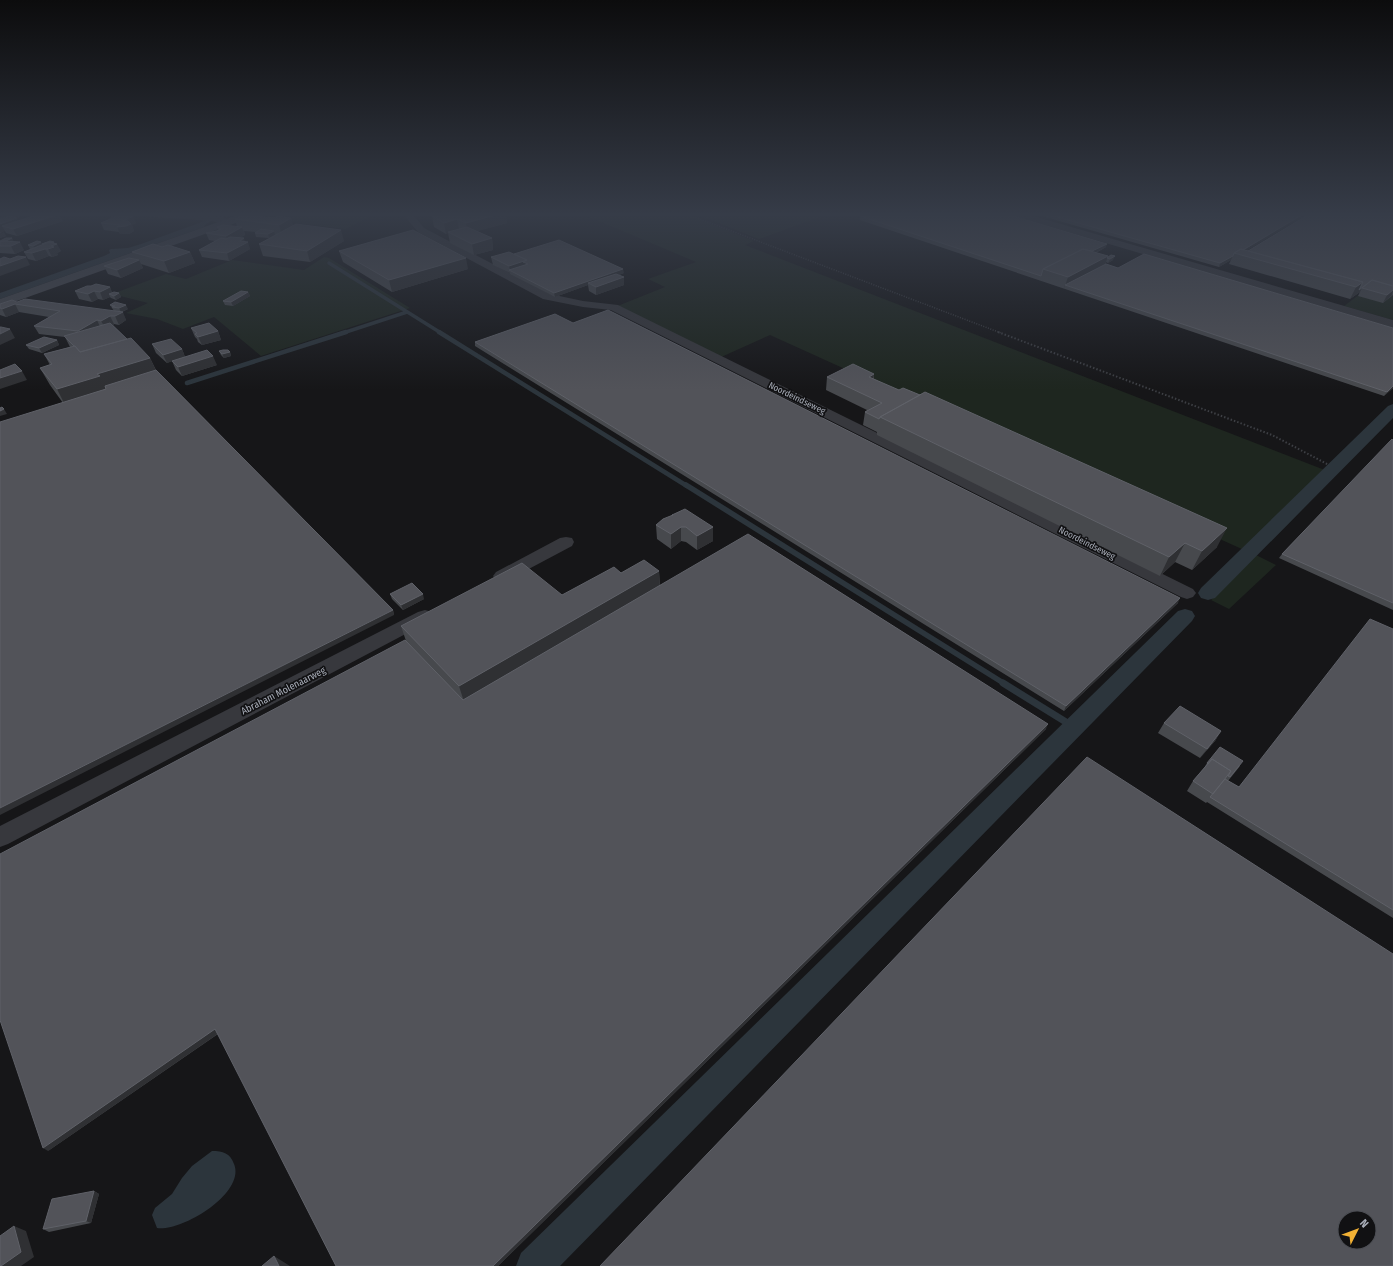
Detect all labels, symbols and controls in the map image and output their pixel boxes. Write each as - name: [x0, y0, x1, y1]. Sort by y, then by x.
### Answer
- street label: Noordeindseweg: [767, 380, 828, 416]
- street label: Noordeindseweg: [1057, 525, 1117, 562]
- street label: Abraham Molenaarweg: [239, 664, 328, 717]
- north arrow: [1337, 1210, 1377, 1250]
- text: N: [1357, 1217, 1371, 1230]

